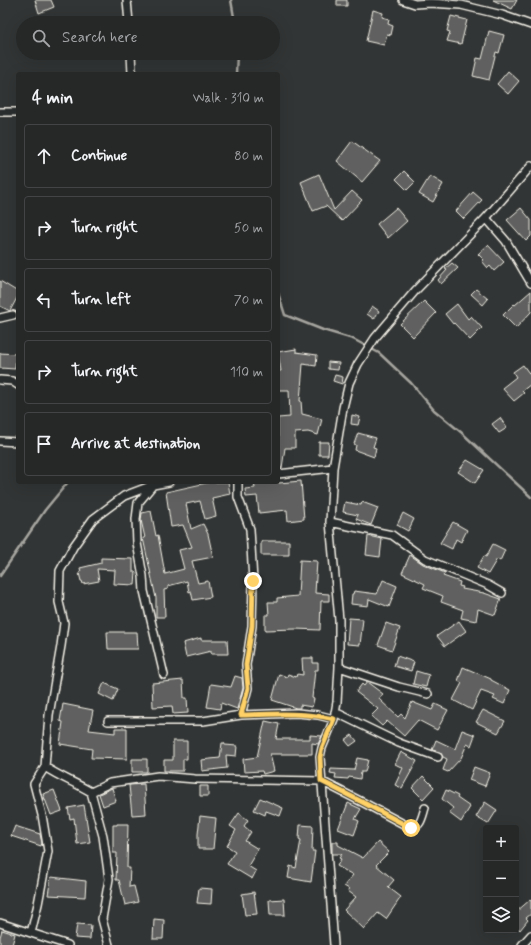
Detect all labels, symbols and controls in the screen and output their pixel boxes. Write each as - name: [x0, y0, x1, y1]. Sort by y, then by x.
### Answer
- search box: [16, 16, 280, 60]
- icon: search: [30, 27, 52, 49]
- text: Search here: [62, 28, 138, 48]
- text: 4 min: [32, 87, 73, 109]
- text: Walk · 310 m: [193, 90, 264, 107]
- icon: ahead: [33, 145, 55, 167]
- text: Continue: [71, 146, 127, 166]
- text: 80 m: [234, 148, 263, 165]
- icon: right: [33, 217, 55, 239]
- text: Turn right: [71, 218, 138, 238]
- text: 50 m: [234, 220, 263, 237]
- icon: left: [33, 289, 55, 311]
- text: Turn left: [71, 290, 131, 310]
- text: 70 m: [234, 292, 263, 309]
- icon: right: [33, 361, 55, 383]
- text: Turn right: [71, 362, 138, 382]
- text: 110 m: [230, 364, 263, 381]
- icon: arrive: [33, 433, 55, 455]
- text: Arrive at destination: [71, 434, 200, 454]
- route end: [244, 572, 262, 590]
- route start: [402, 819, 420, 837]
- map controls: [483, 825, 519, 933]
- button: +: [483, 825, 519, 861]
- button: −: [483, 861, 519, 897]
- button: layers: [483, 897, 519, 933]

